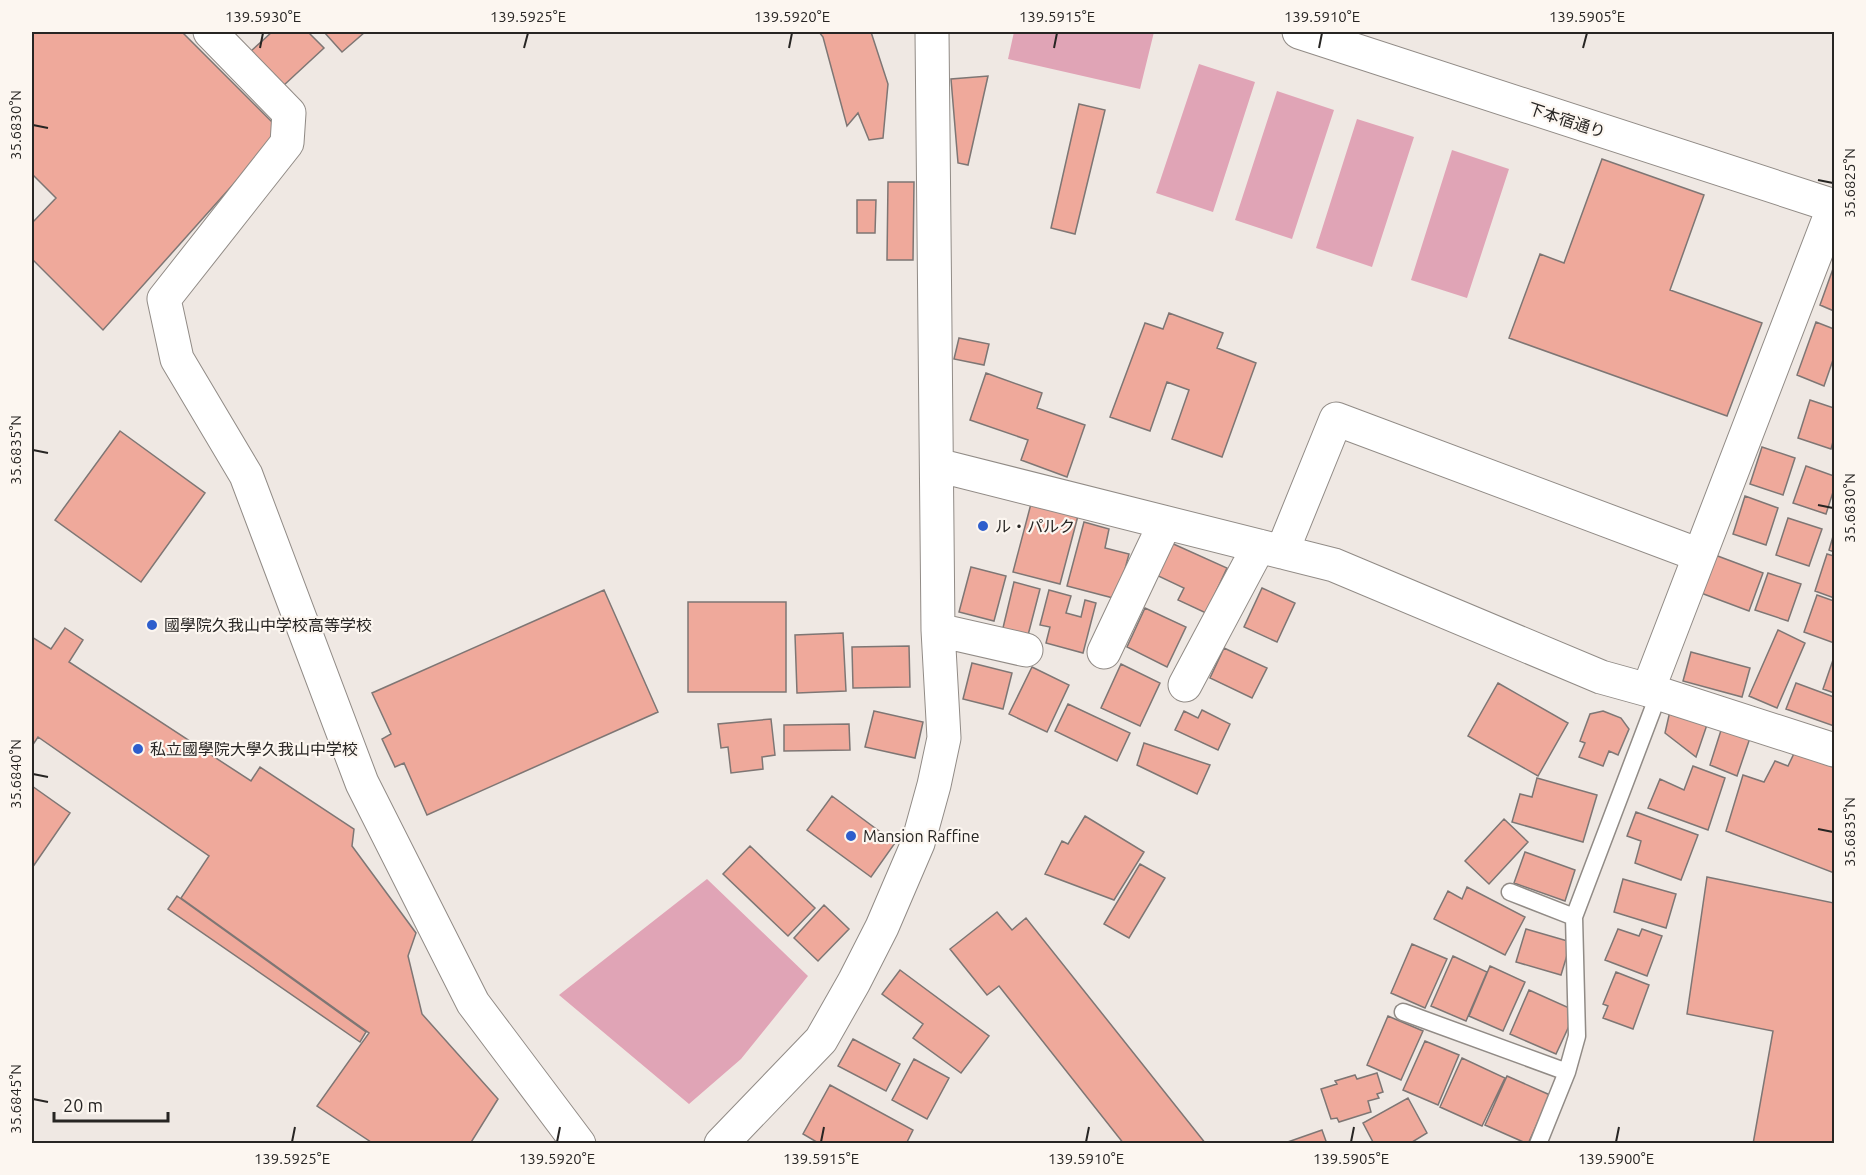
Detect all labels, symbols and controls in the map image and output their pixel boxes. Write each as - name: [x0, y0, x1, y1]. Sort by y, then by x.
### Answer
- text: 139.5930°E: [225, 8, 301, 25]
- text: 139.5925°E: [490, 8, 566, 25]
- text: 139.5920°E: [754, 8, 830, 25]
- text: 139.5915°E: [1019, 8, 1095, 25]
- text: 139.5910°E: [1284, 8, 1360, 25]
- text: 139.5905°E: [1549, 8, 1625, 25]
- text: 35.6830°N: [7, 90, 24, 160]
- street label: 下本宿通り: [1526, 99, 1608, 141]
- text: 35.6825°N: [1841, 148, 1858, 218]
- text: 35.6835°N: [7, 415, 24, 485]
- text: 35.6830°N: [1841, 473, 1858, 543]
- place label: ル・パルク: [995, 517, 1075, 535]
- marker: ル・パルク: [976, 519, 990, 533]
- place label: 國學院久我山中学校高等学校: [164, 616, 372, 634]
- marker: 國學院久我山中学校高等学校: [145, 618, 159, 632]
- text: 35.6840°N: [7, 739, 24, 809]
- place label: 私立國學院大學久我山中学校: [150, 740, 358, 758]
- marker: 私立國學院大學久我山中学校: [131, 742, 145, 756]
- text: 35.6835°N: [1841, 797, 1858, 867]
- place label: Mansion Raffine: [863, 827, 979, 845]
- marker: Mansion Raffine: [844, 829, 858, 843]
- text: 35.6845°N: [7, 1064, 24, 1134]
- scale bar: [54, 1085, 168, 1123]
- text: 20 m: [63, 1095, 103, 1115]
- text: 139.5925°E: [254, 1150, 330, 1167]
- text: 139.5920°E: [519, 1150, 595, 1167]
- text: 139.5915°E: [783, 1150, 859, 1167]
- text: 139.5910°E: [1048, 1150, 1124, 1167]
- text: 139.5905°E: [1313, 1150, 1389, 1167]
- text: 139.5900°E: [1578, 1150, 1654, 1167]

